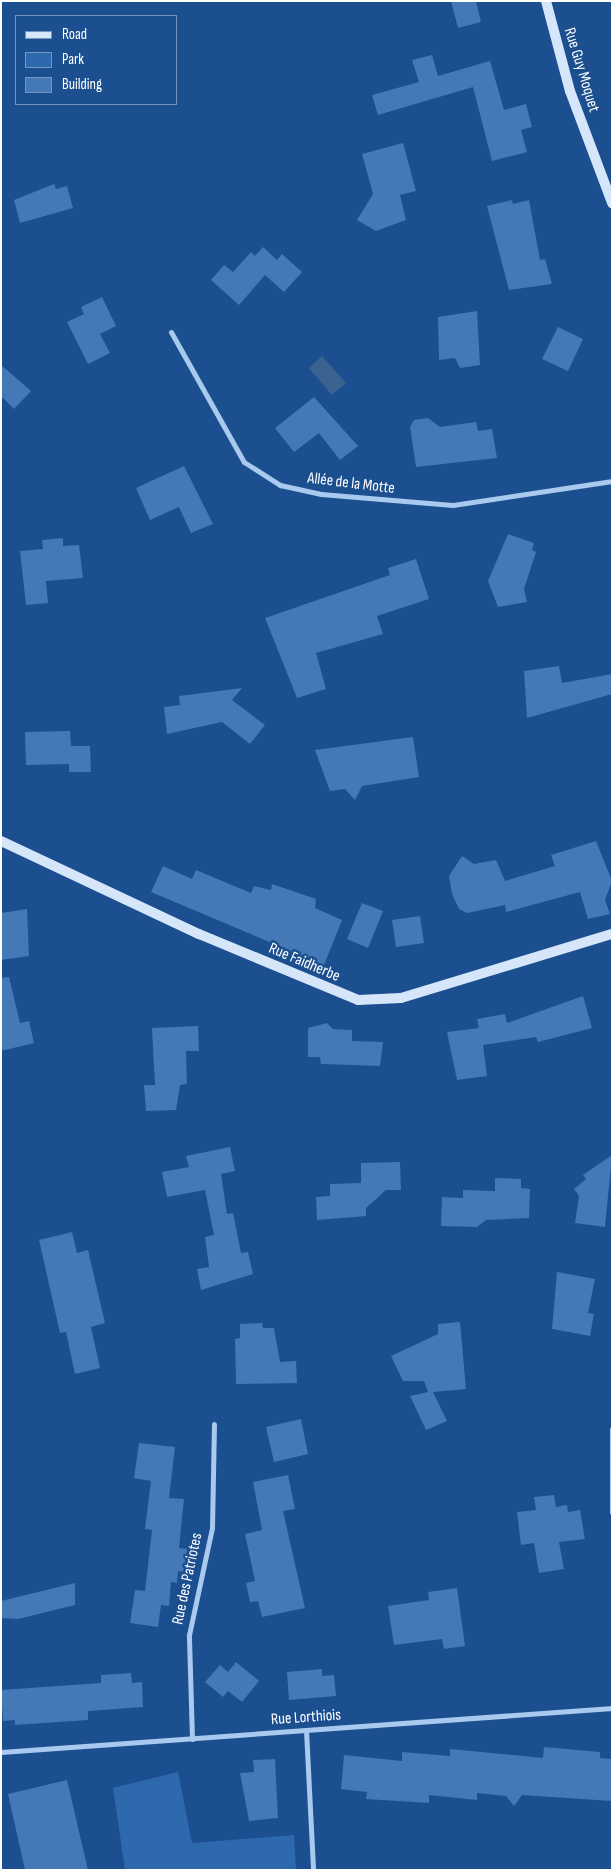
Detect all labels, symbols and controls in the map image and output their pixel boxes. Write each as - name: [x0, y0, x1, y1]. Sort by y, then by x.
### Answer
- legend: [15, 15, 178, 105]
- text: Road: [62, 25, 87, 44]
- street label: Rue Guy Moquet: [559, 25, 603, 115]
- text: Park: [62, 50, 84, 69]
- text: Building: [62, 75, 102, 94]
- street label: Allée de la Motte: [306, 469, 396, 499]
- street label: Rue Faidherbe: [265, 939, 343, 987]
- street label: Rue des Patriotes: [169, 1531, 207, 1627]
- street label: Rue Lorthiois: [270, 1706, 342, 1730]

